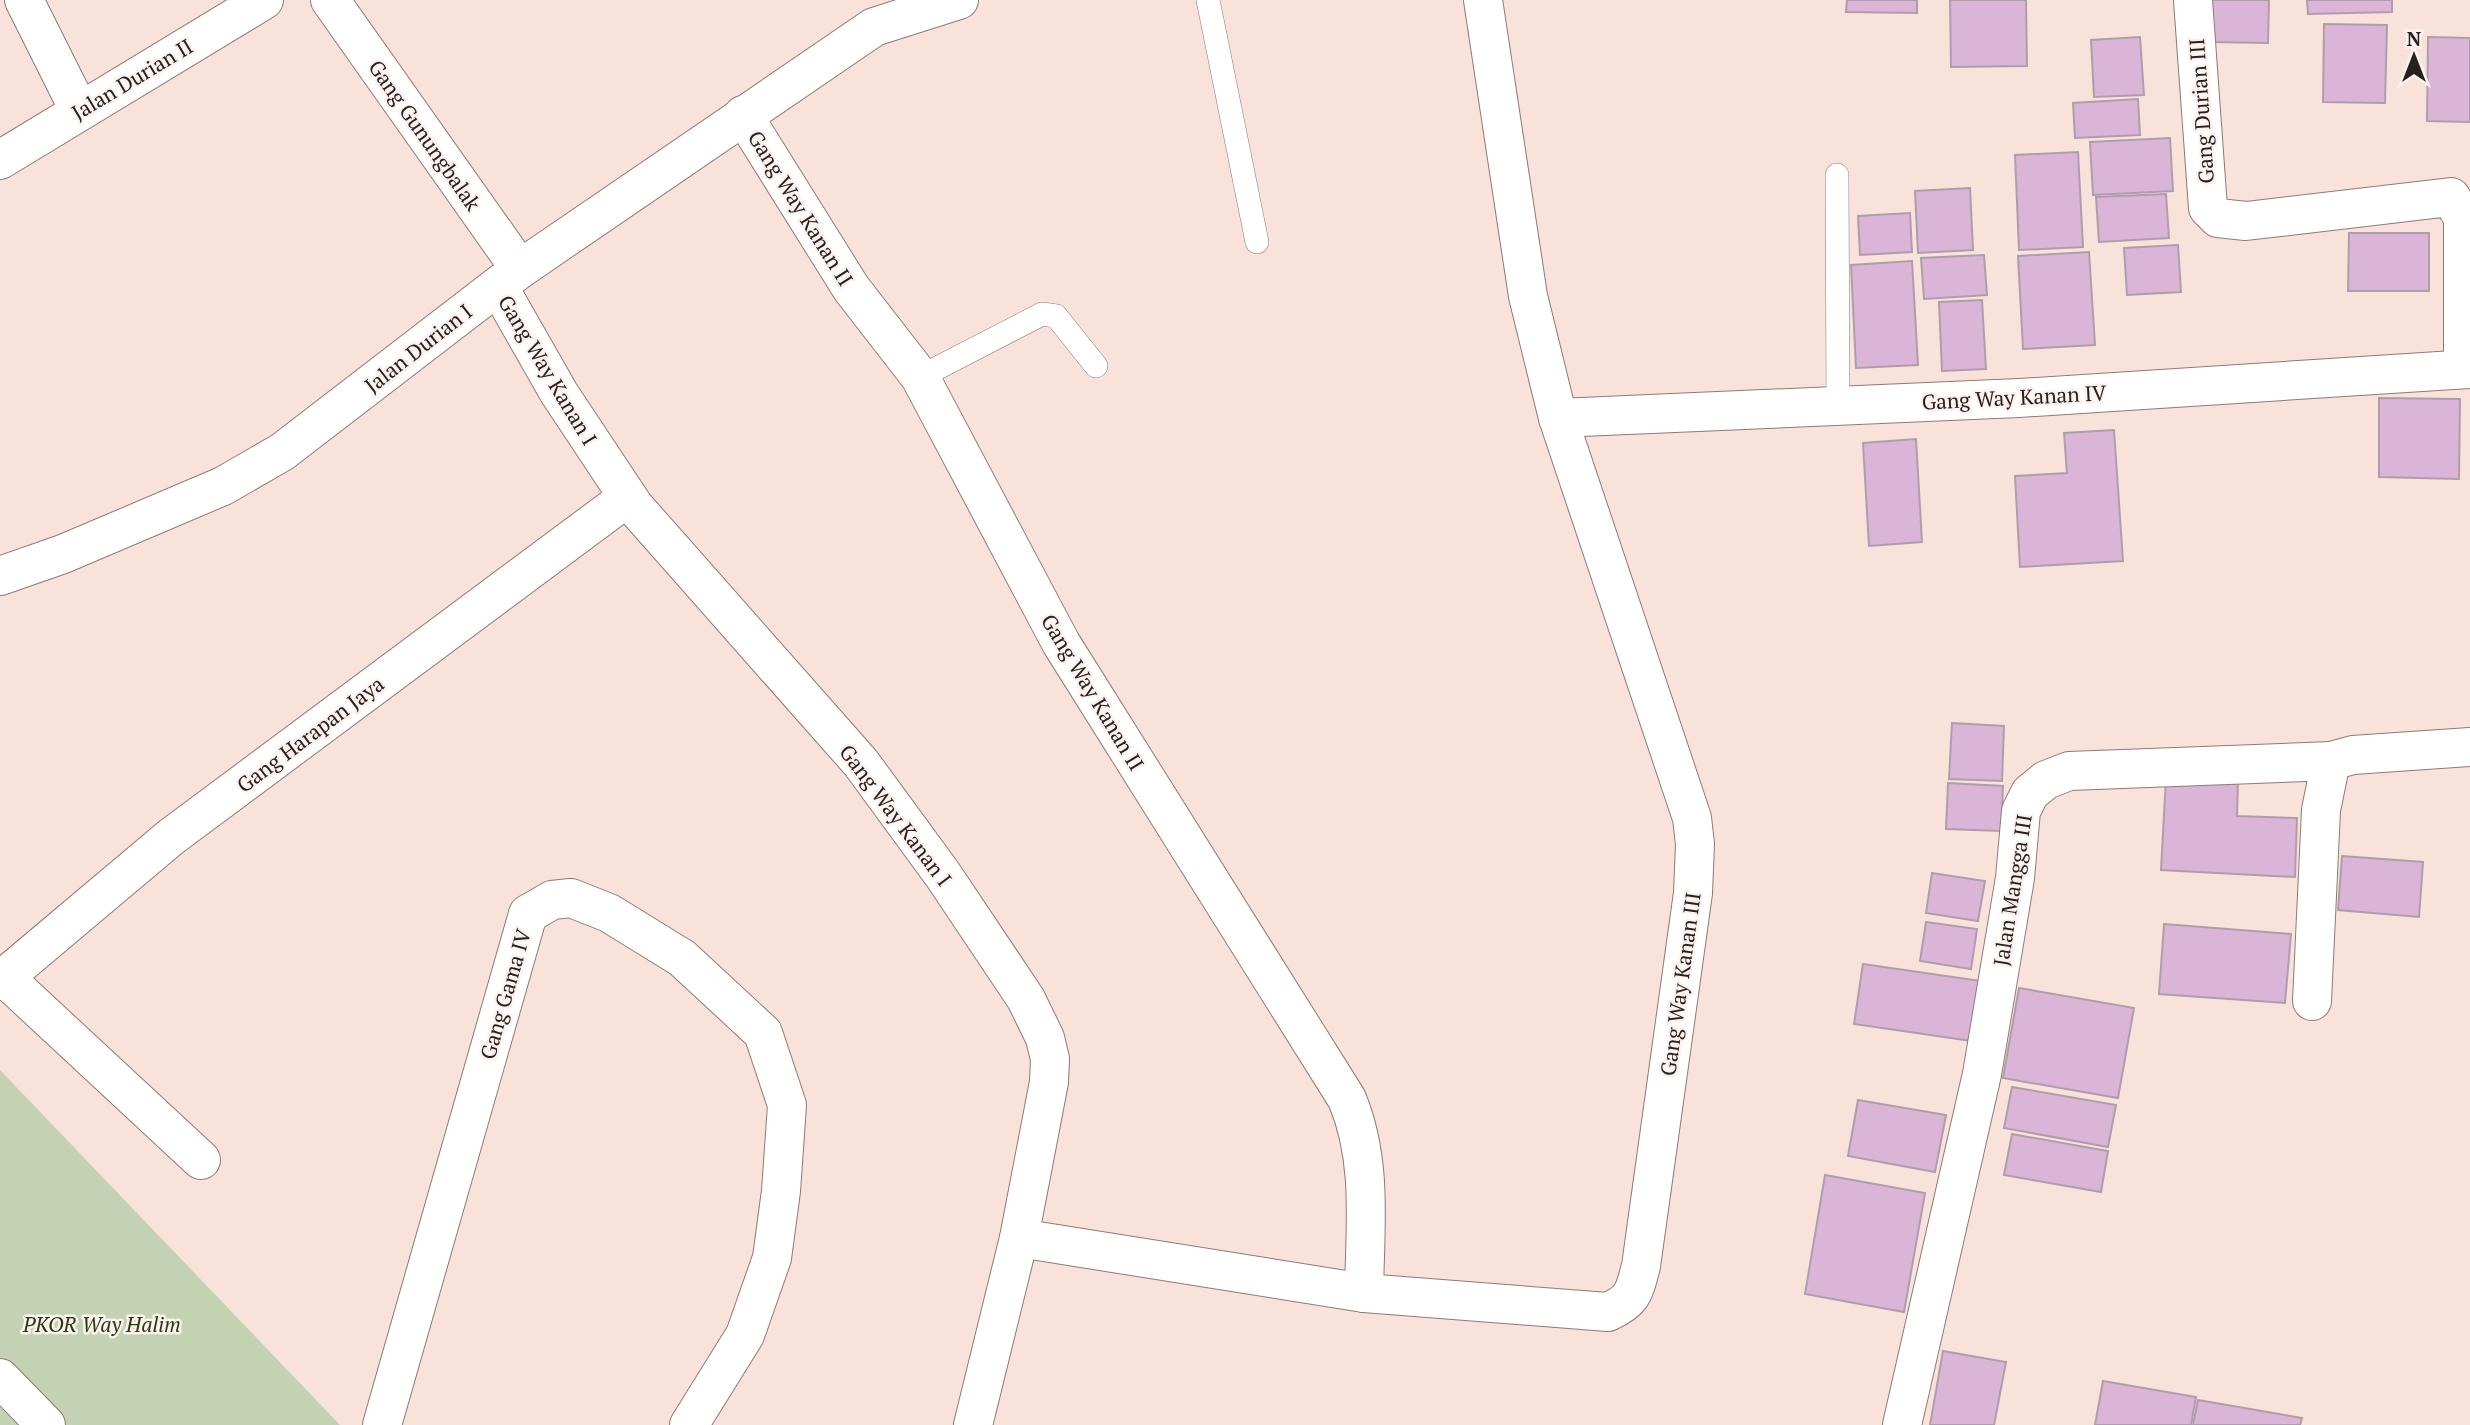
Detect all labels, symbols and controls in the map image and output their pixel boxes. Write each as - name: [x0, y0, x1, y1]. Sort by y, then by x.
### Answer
- north arrow: [2379, 21, 2449, 91]
- text: N: [2407, 26, 2422, 51]
- street label: Jalan Durian II: [66, 32, 198, 126]
- street label: Gang Durian III: [2182, 38, 2220, 184]
- street label: Gang Gunungbalak: [362, 54, 488, 216]
- street label: Gang Way Kanan II: [742, 125, 860, 291]
- street label: Gang Way Kanan I: [492, 290, 604, 450]
- street label: Jalan Durian I: [358, 297, 478, 399]
- street label: Gang Way Kanan IV: [1921, 378, 2108, 416]
- street label: Gang Way Kanan II: [1035, 609, 1151, 775]
- street label: Gang Harapan Jaya: [231, 669, 390, 799]
- street label: Gang Way Kanan I: [834, 739, 958, 891]
- street label: Jalan Mangga III: [1986, 812, 2038, 968]
- street label: Gang Way Kanan III: [1653, 890, 1707, 1078]
- street label: Gang Gama IV: [473, 925, 537, 1062]
- park label: PKOR Way Halim: [22, 1310, 181, 1338]

